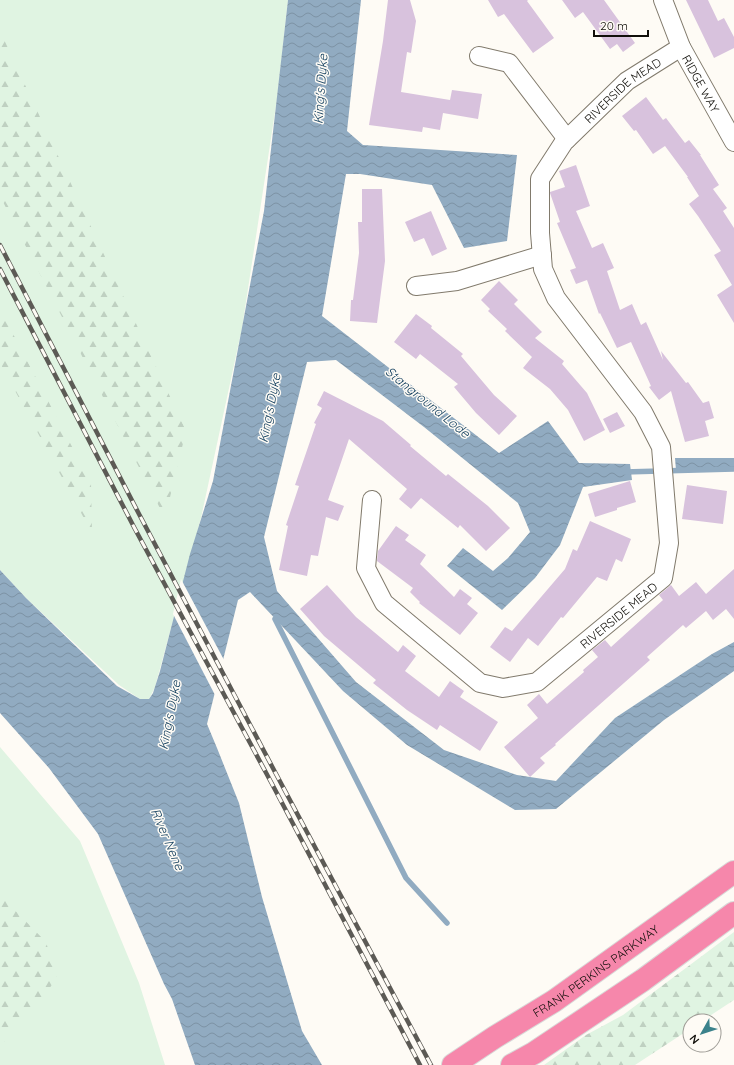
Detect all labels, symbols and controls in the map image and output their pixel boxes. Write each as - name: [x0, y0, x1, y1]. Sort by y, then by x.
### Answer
- scale bar: [594, 12, 648, 38]
- text: 20 m: [600, 18, 628, 33]
- street label: RIDGE WAY: [679, 52, 723, 115]
- water label: King's Dyke: [310, 53, 330, 125]
- street label: RIVERSIDE MEAD: [581, 54, 664, 126]
- water label: Stanground Lode: [383, 363, 474, 441]
- water label: King's Dyke: [254, 371, 284, 444]
- street label: RIVERSIDE MEAD: [577, 578, 660, 651]
- water label: King's Dyke: [154, 678, 184, 751]
- water label: River Nene: [148, 806, 188, 873]
- street label: FRANK PERKINS PARKWAY: [530, 921, 662, 1020]
- north arrow: [682, 1013, 722, 1053]
- text: N: [686, 1032, 702, 1047]

